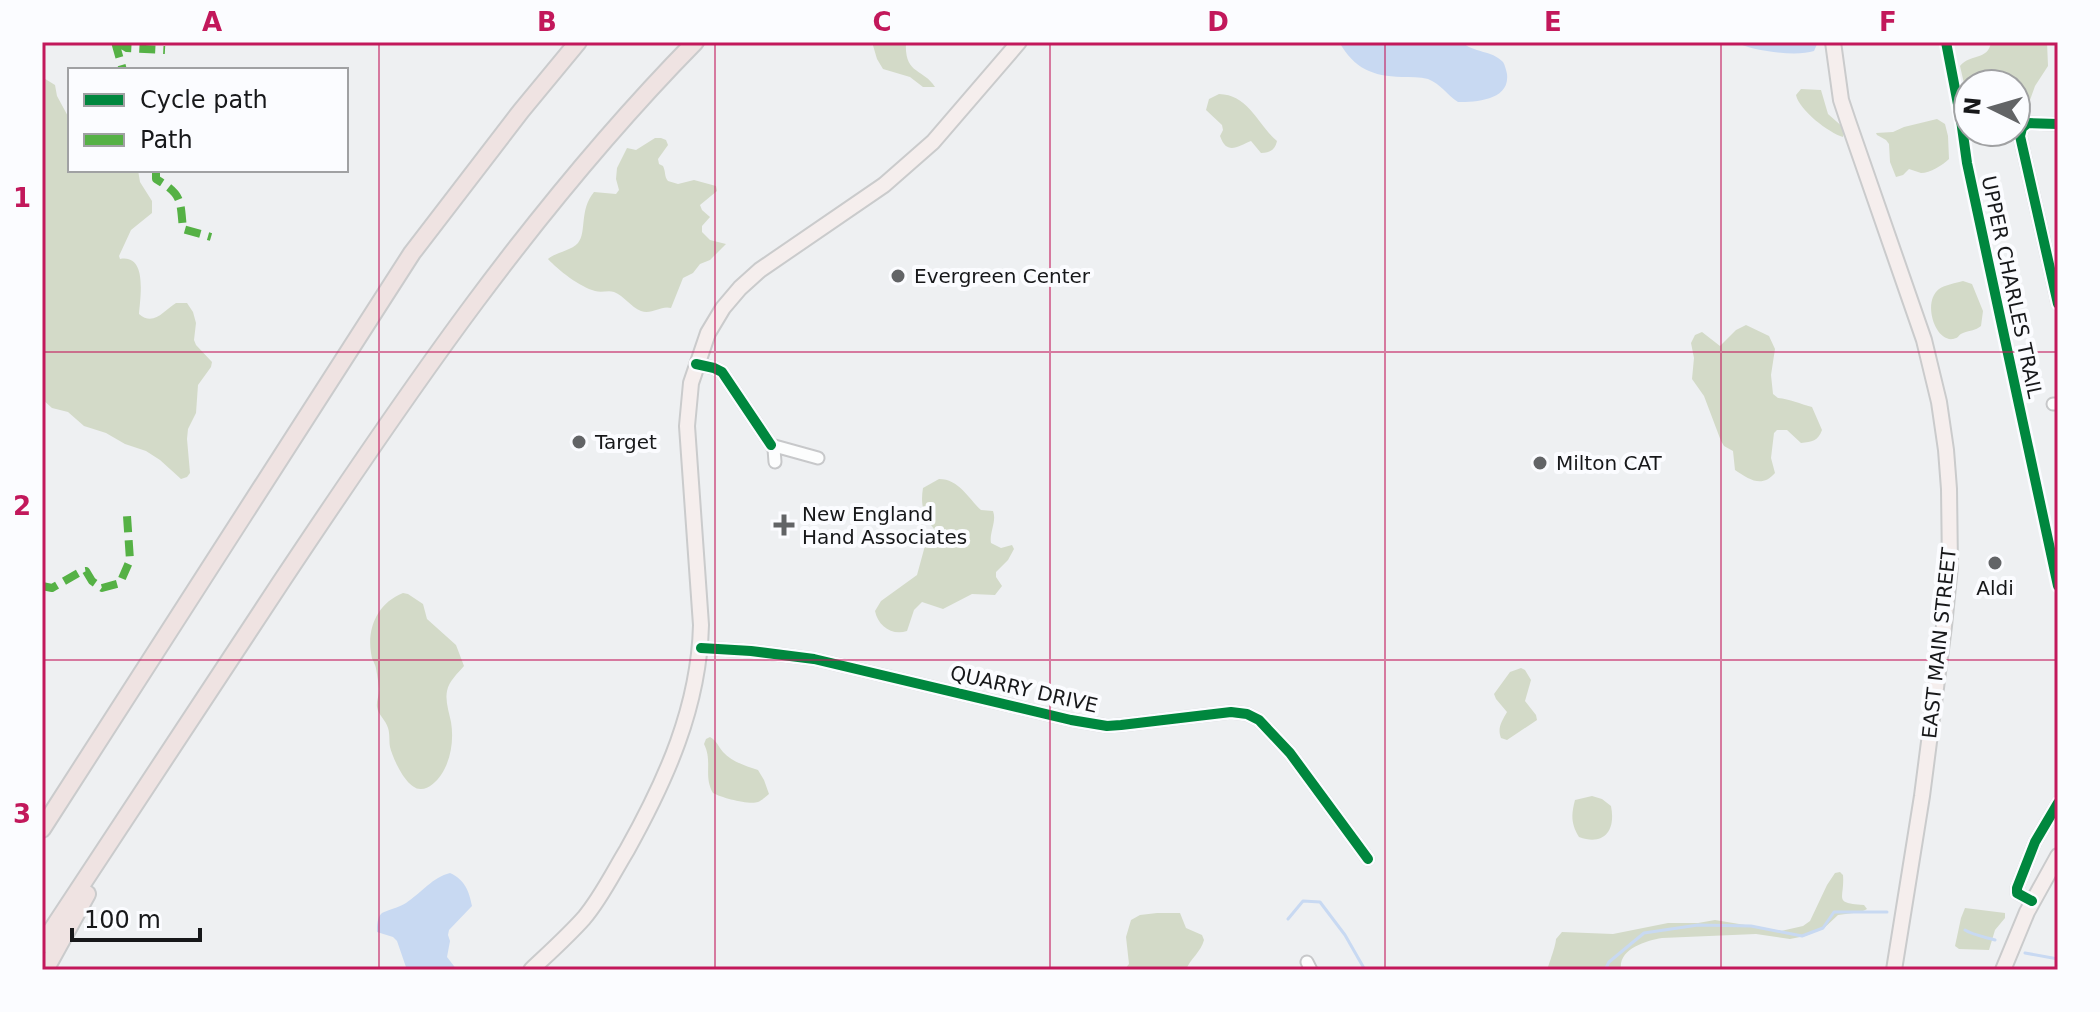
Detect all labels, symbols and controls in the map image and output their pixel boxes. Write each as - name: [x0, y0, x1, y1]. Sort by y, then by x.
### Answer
- text: A: [202, 7, 222, 37]
- text: B: [537, 7, 557, 37]
- text: C: [872, 7, 892, 37]
- text: D: [1207, 7, 1229, 37]
- text: E: [1544, 7, 1562, 37]
- text: F: [1879, 7, 1897, 37]
- legend: [68, 68, 348, 172]
- north arrow: [1952, 68, 2032, 148]
- text: Cycle path: [140, 86, 268, 114]
- text: N: [1959, 96, 1986, 117]
- text: Path: [140, 126, 193, 154]
- street label: UPPER CHARLES TRAIL: [1977, 173, 2048, 401]
- text: 1: [13, 183, 31, 213]
- place label: Evergreen Center: [914, 264, 1091, 288]
- marker: Evergreen Center: [889, 267, 907, 285]
- place label: Target: [594, 430, 657, 454]
- marker: Target: [570, 433, 588, 451]
- place label: Milton CAT: [1556, 451, 1663, 475]
- marker: Milton CAT: [1531, 454, 1549, 472]
- text: 2: [13, 491, 31, 521]
- place label: New England Hand Associates: [802, 502, 967, 549]
- marker: New England Hand Associates: [773, 514, 795, 536]
- street label: EAST MAIN STREET: [1917, 545, 1961, 740]
- marker: Aldi: [1986, 554, 2004, 572]
- place label: Aldi: [1976, 576, 2014, 600]
- street label: QUARRY DRIVE: [948, 660, 1100, 718]
- text: 3: [13, 799, 31, 829]
- scale bar: [72, 892, 200, 942]
- text: 100 m: [84, 906, 161, 934]

